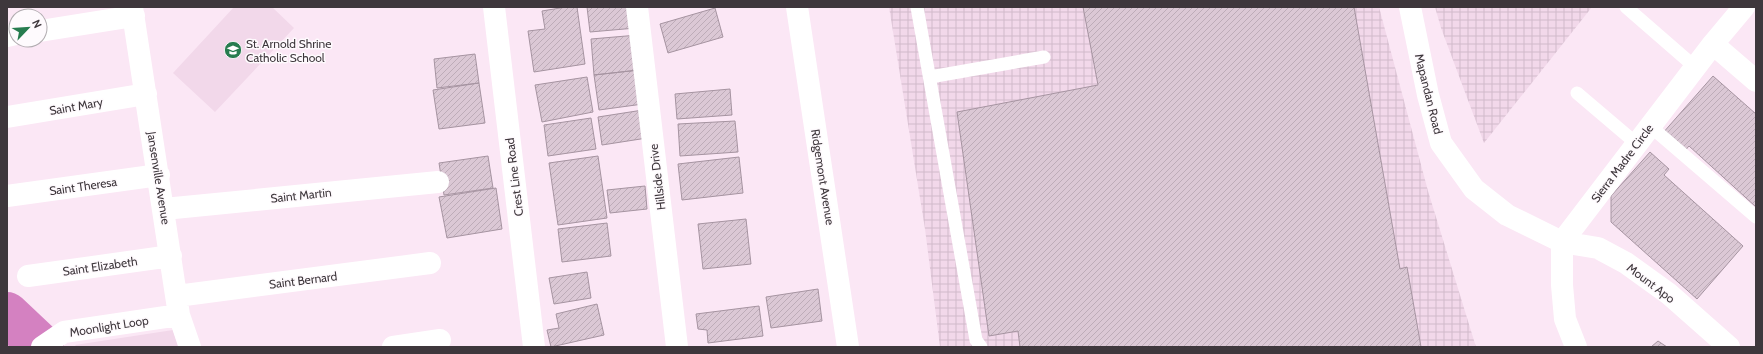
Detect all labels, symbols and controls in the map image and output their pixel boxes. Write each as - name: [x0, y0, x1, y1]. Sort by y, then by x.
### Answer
- north arrow: [8, 8, 48, 48]
- text: N: [29, 17, 45, 30]
- place label: St. Arnold Shrine Catholic School: [246, 36, 331, 65]
- school or university icon: St. Arnold Shrine Catholic School: [223, 40, 243, 60]
- street label: Mapandan Road: [1412, 52, 1446, 136]
- street label: Saint Mary: [48, 94, 104, 118]
- street label: Sierra Madre Circle: [1588, 121, 1656, 205]
- street label: Ridgemont Avenue: [808, 128, 838, 226]
- street label: Jansenville Avenue: [144, 129, 174, 226]
- street label: Crest Line Road: [502, 137, 526, 217]
- street label: Hillside Drive: [646, 143, 668, 211]
- street label: Saint Theresa: [48, 174, 118, 198]
- street label: Saint Martin: [270, 184, 332, 206]
- street label: Saint Elizabeth: [62, 253, 138, 279]
- street label: Mount Apo: [1624, 260, 1678, 306]
- street label: Saint Bernard: [268, 268, 338, 292]
- street label: Moonlight Loop: [68, 312, 150, 340]

